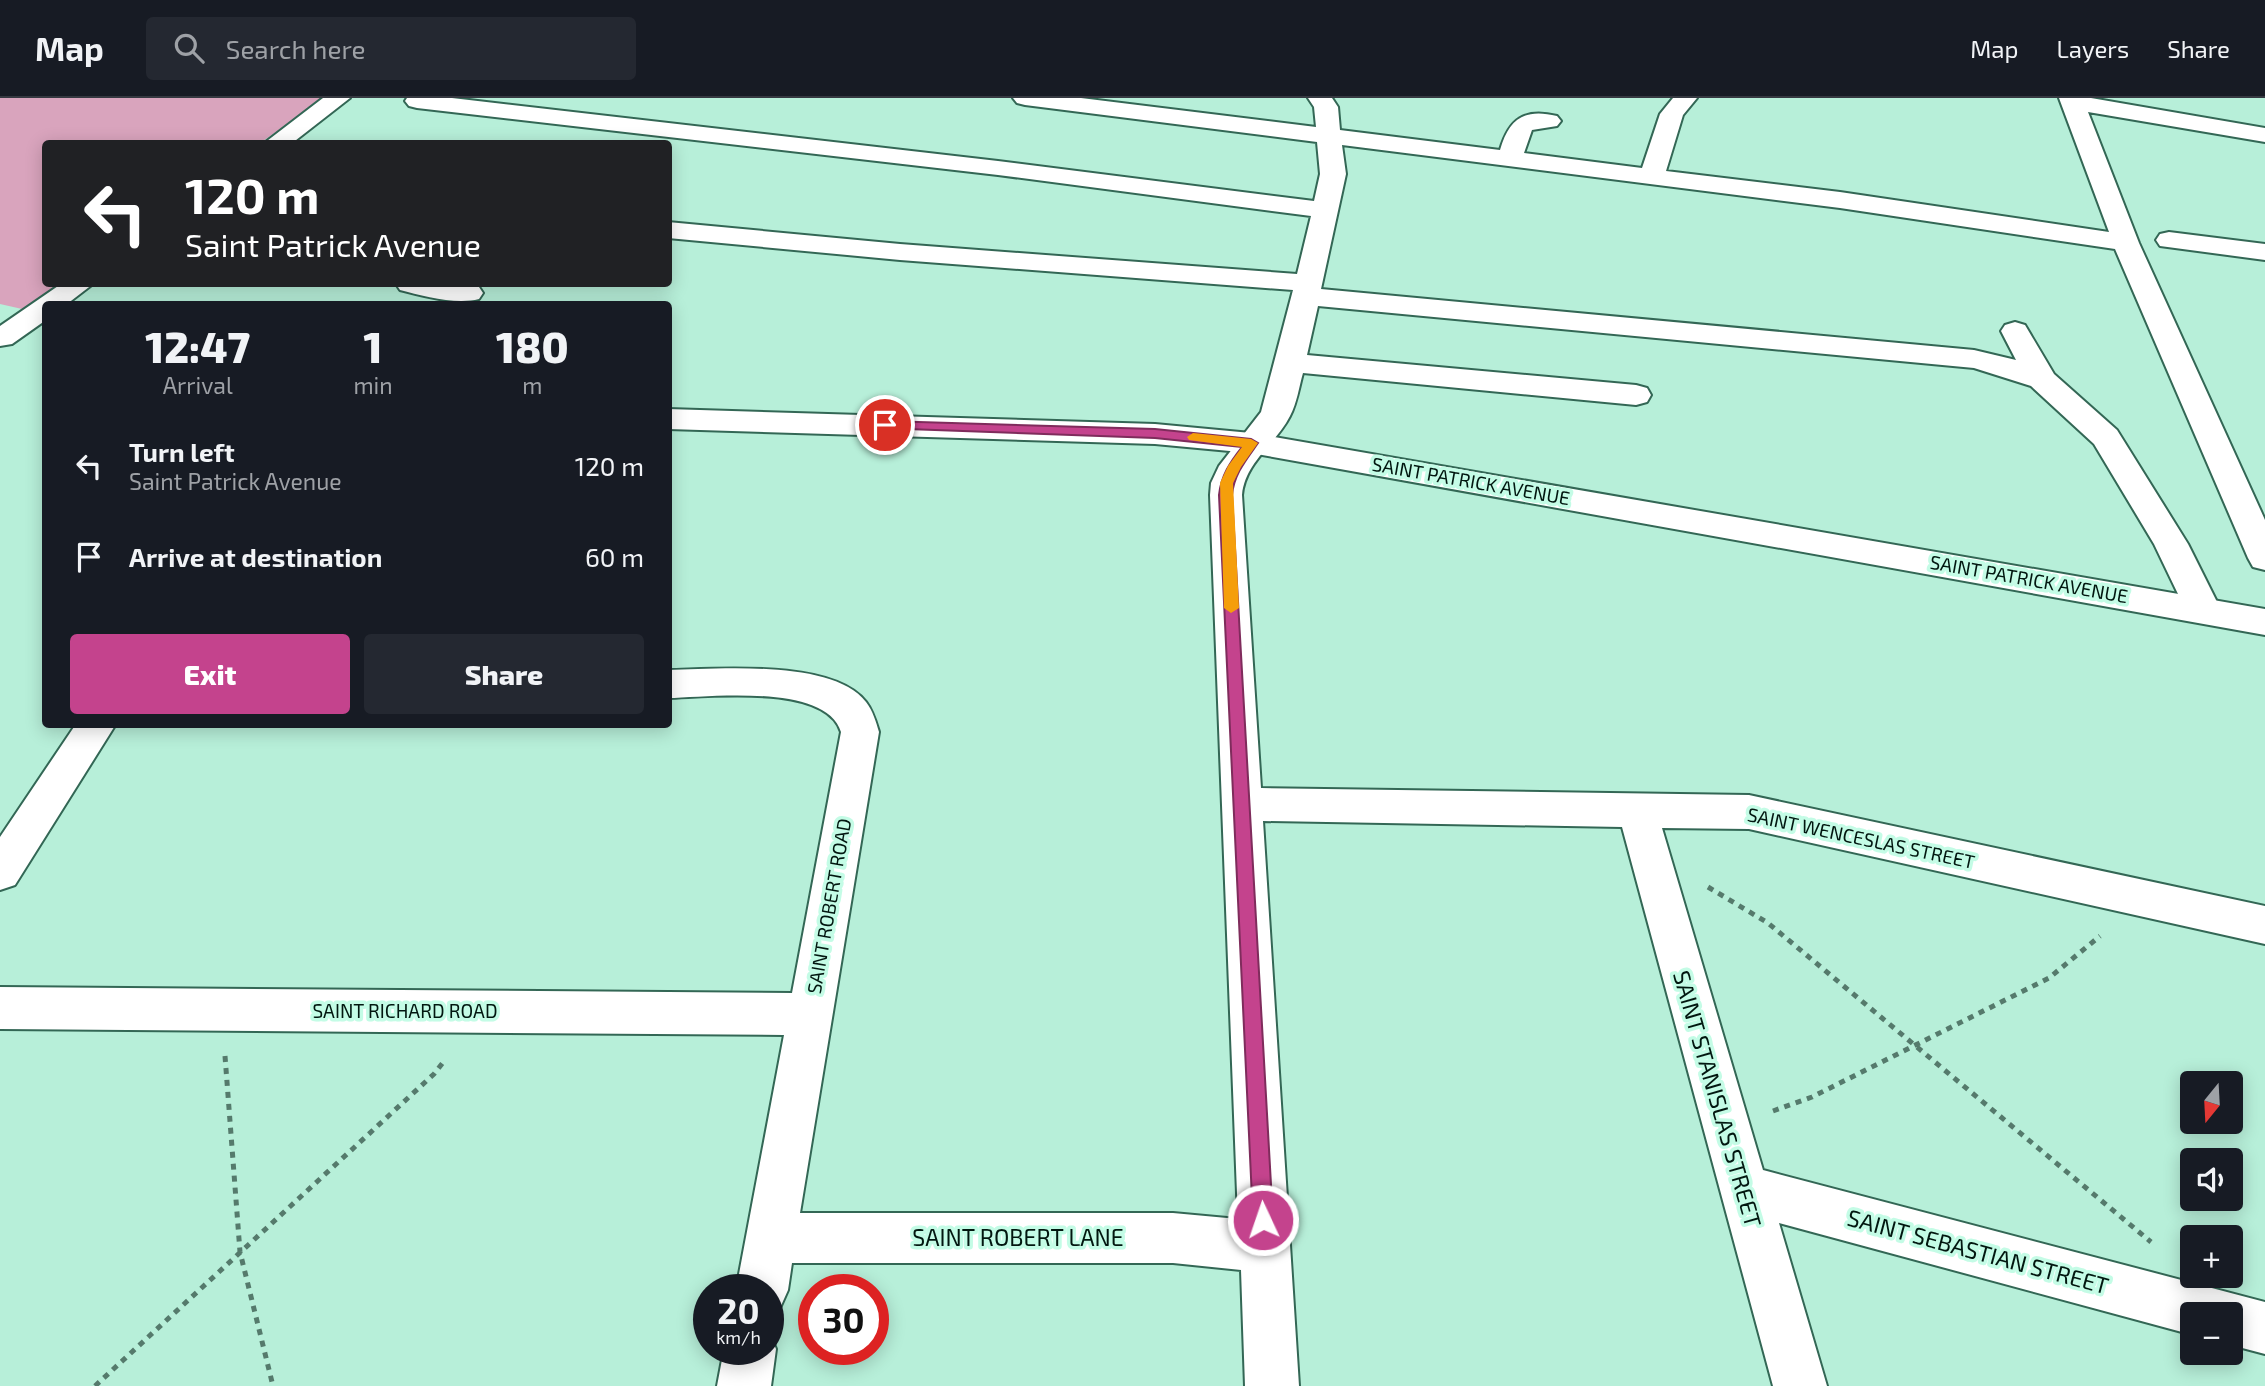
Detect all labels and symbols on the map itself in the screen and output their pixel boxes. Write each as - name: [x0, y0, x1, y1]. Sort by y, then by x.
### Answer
- pin: [855, 395, 915, 455]
- street label: SAINT PATRICK AVENUE: [1370, 452, 1572, 509]
- street label: SAINT PATRICK AVENUE: [1928, 550, 2130, 607]
- street label: SAINT WENCESLAS STREET: [1745, 802, 1977, 873]
- street label: SAINT ROBERT ROAD: [802, 816, 855, 995]
- street label: SAINT STANISLAS STREET: [1668, 967, 1768, 1230]
- street label: SAINT RICHARD ROAD: [312, 999, 498, 1022]
- north arrow: [2180, 1071, 2244, 1134]
- position arrow: [1226, 1183, 1300, 1257]
- street label: SAINT SEBASTIAN STREET: [1845, 1203, 2112, 1299]
- street label: SAINT ROBERT LANE: [912, 1223, 1124, 1251]
- speed limit sign: 30: [798, 1274, 889, 1365]

